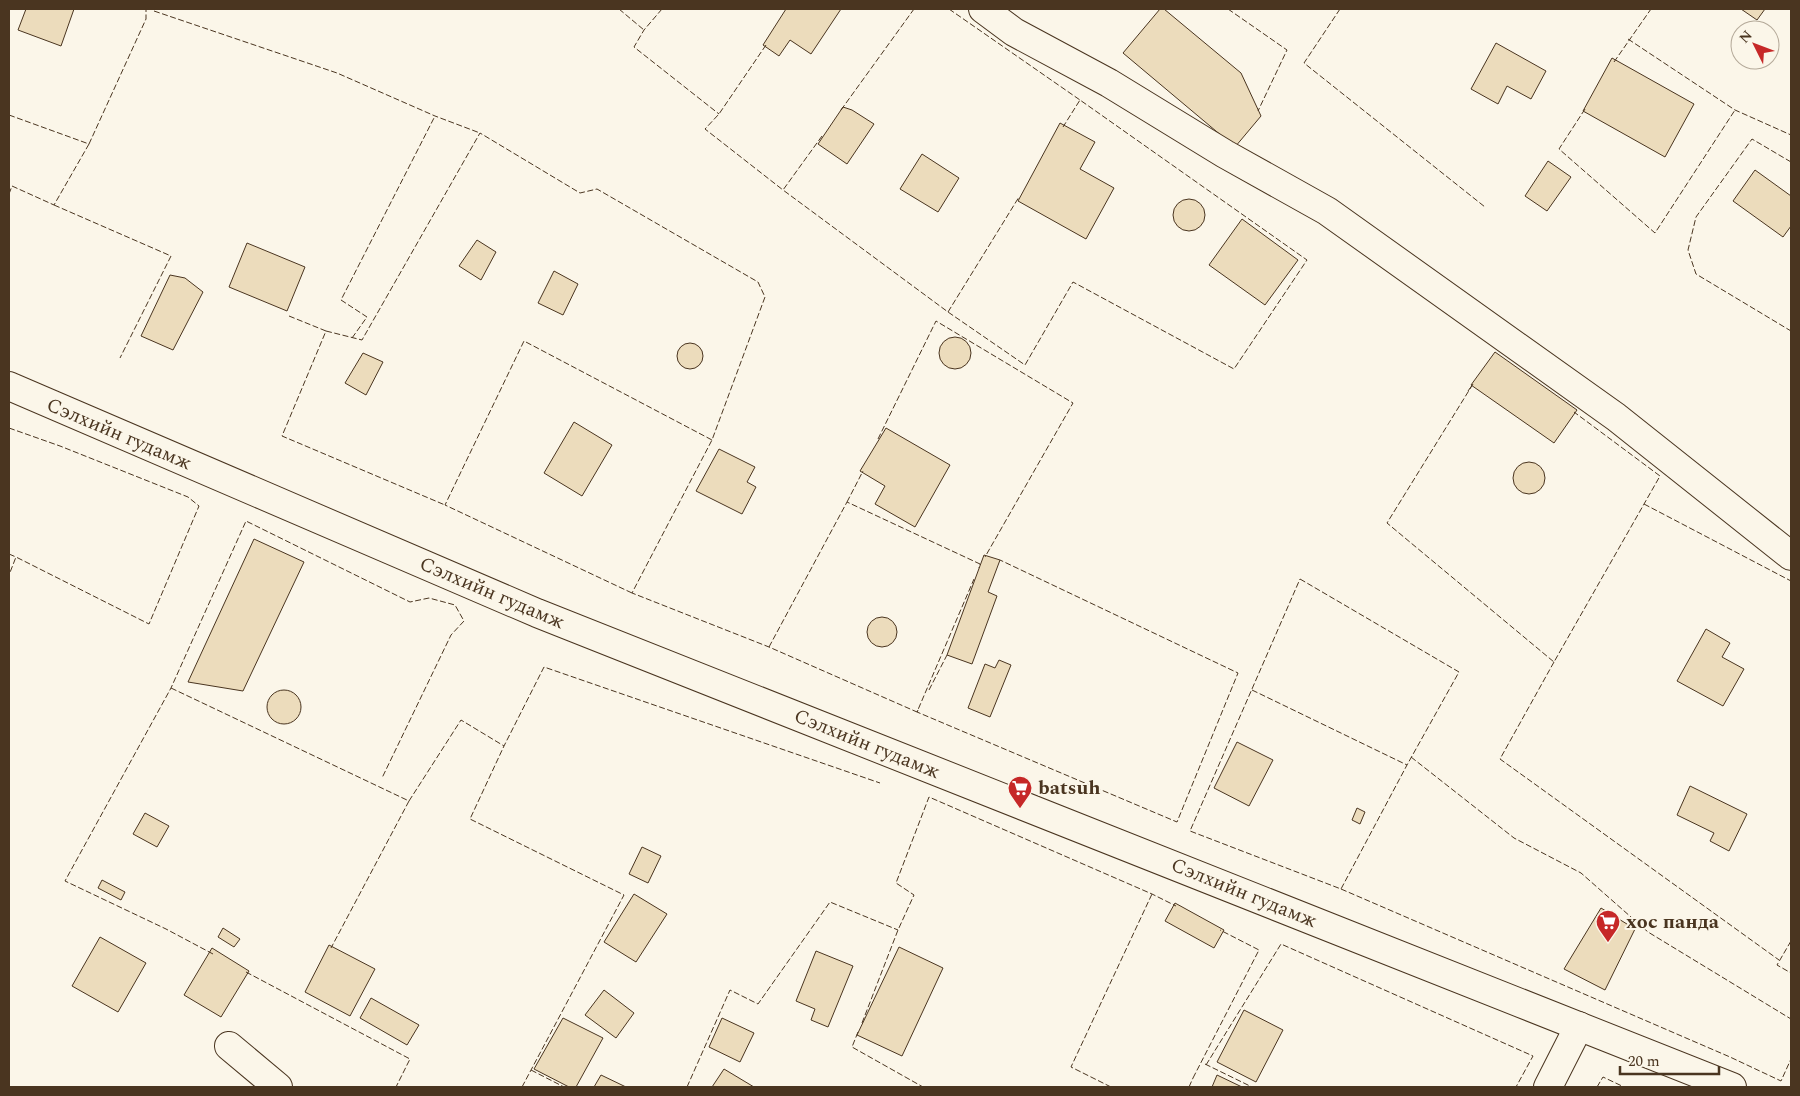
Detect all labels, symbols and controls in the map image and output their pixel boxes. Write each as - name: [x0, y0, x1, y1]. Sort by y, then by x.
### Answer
- north arrow: [1730, 20, 1780, 70]
- text: N: [1734, 25, 1757, 48]
- street label: Сэлхийн гудамж: [42, 390, 197, 478]
- street label: Сэлхийн гудамж: [415, 549, 570, 637]
- street label: Сэлхийн гудамж: [789, 701, 945, 787]
- place label: batsuh: [1038, 773, 1101, 803]
- supermarket icon: batsuh: [1007, 775, 1033, 809]
- street label: Сэлхийн гудамж: [1166, 850, 1322, 936]
- place label: хос панда: [1626, 907, 1720, 937]
- supermarket icon: хос панда: [1595, 909, 1621, 943]
- scale bar: [1620, 1044, 1719, 1076]
- text: 20 m: [1628, 1050, 1660, 1073]

